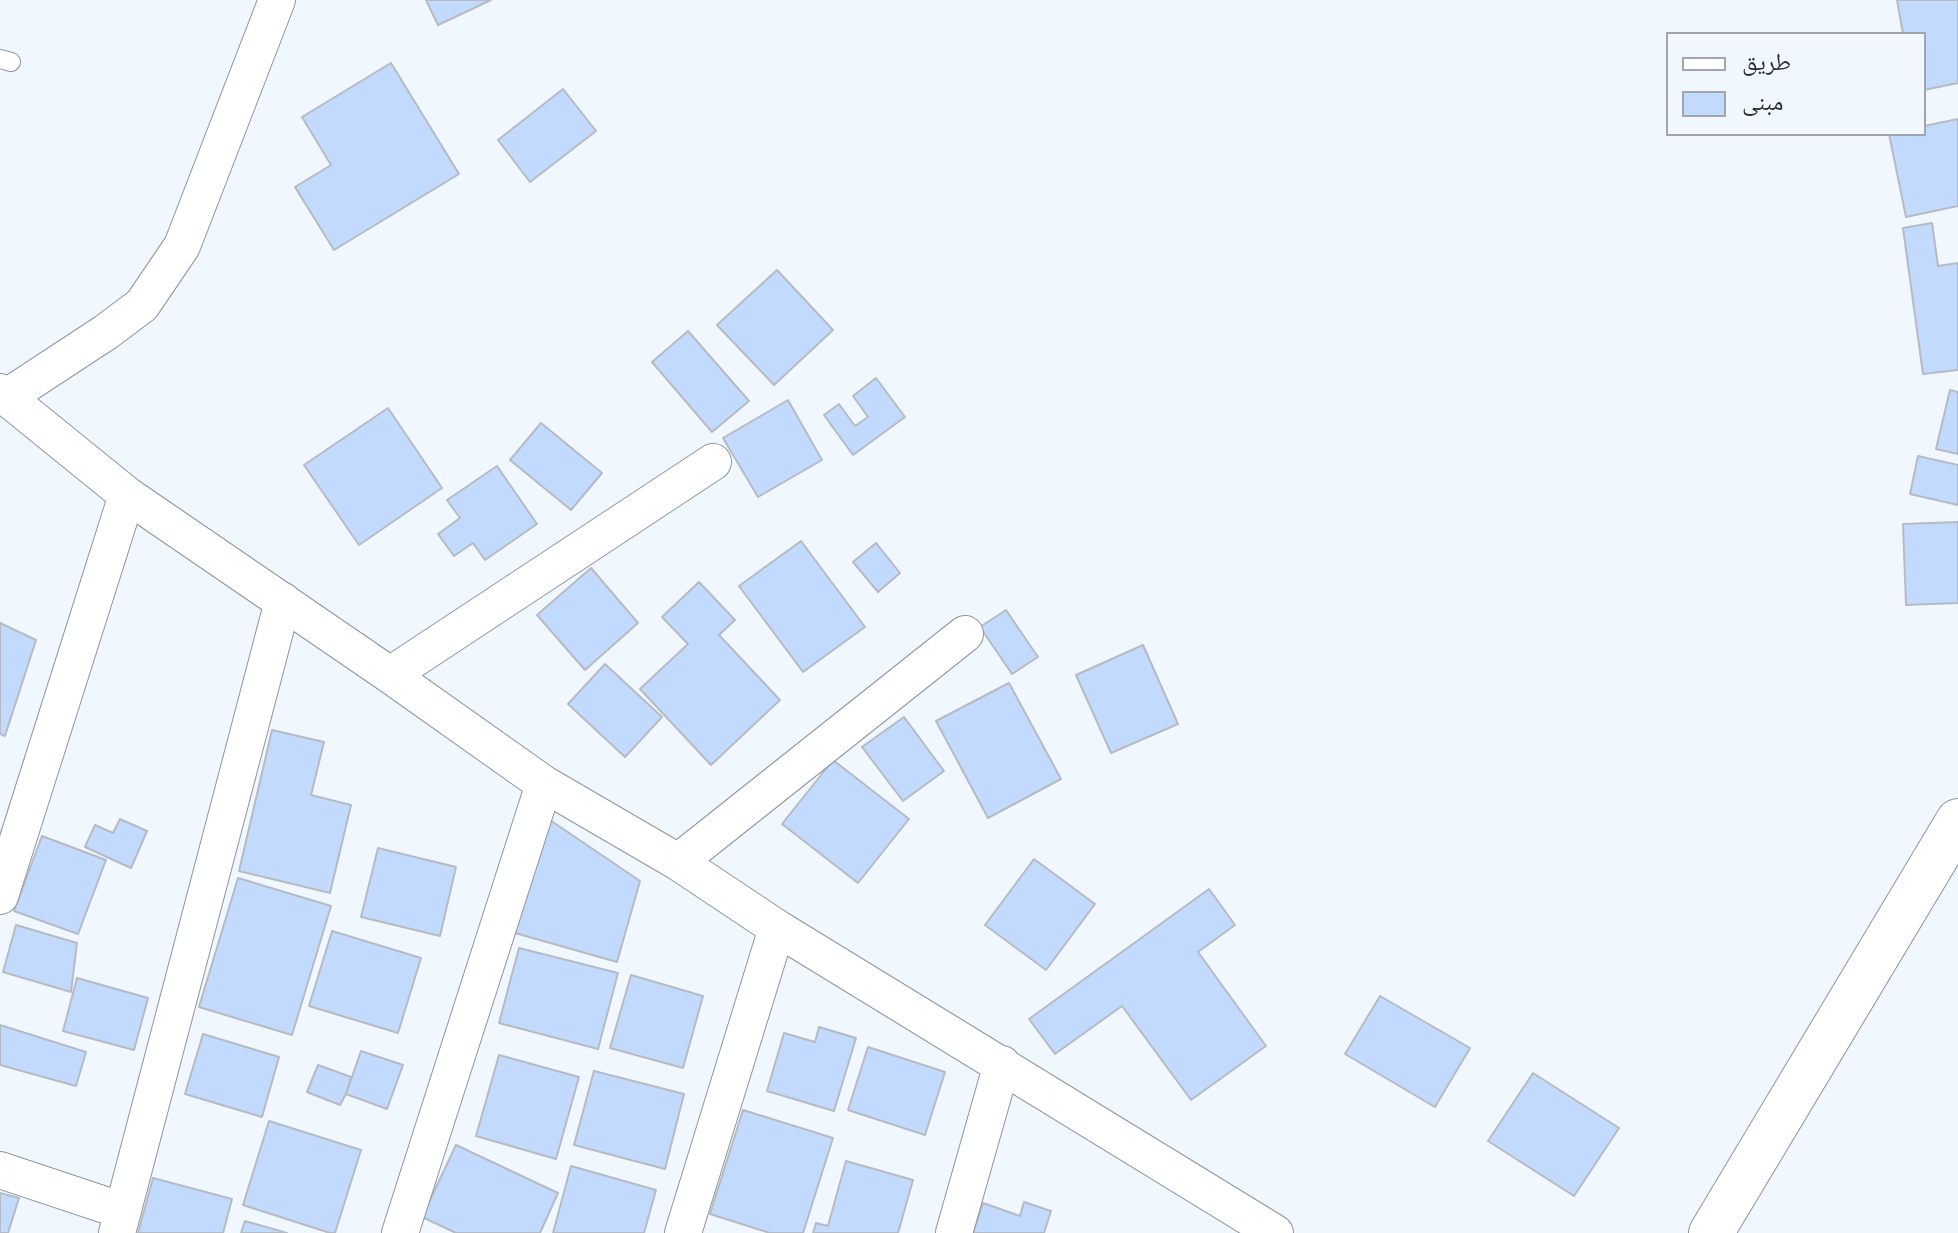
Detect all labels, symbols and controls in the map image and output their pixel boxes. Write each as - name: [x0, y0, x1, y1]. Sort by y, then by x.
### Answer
- legend: [1666, 32, 1926, 136]
- text: طريق: [1742, 46, 1791, 75]
- text: مبنى: [1742, 86, 1783, 115]

